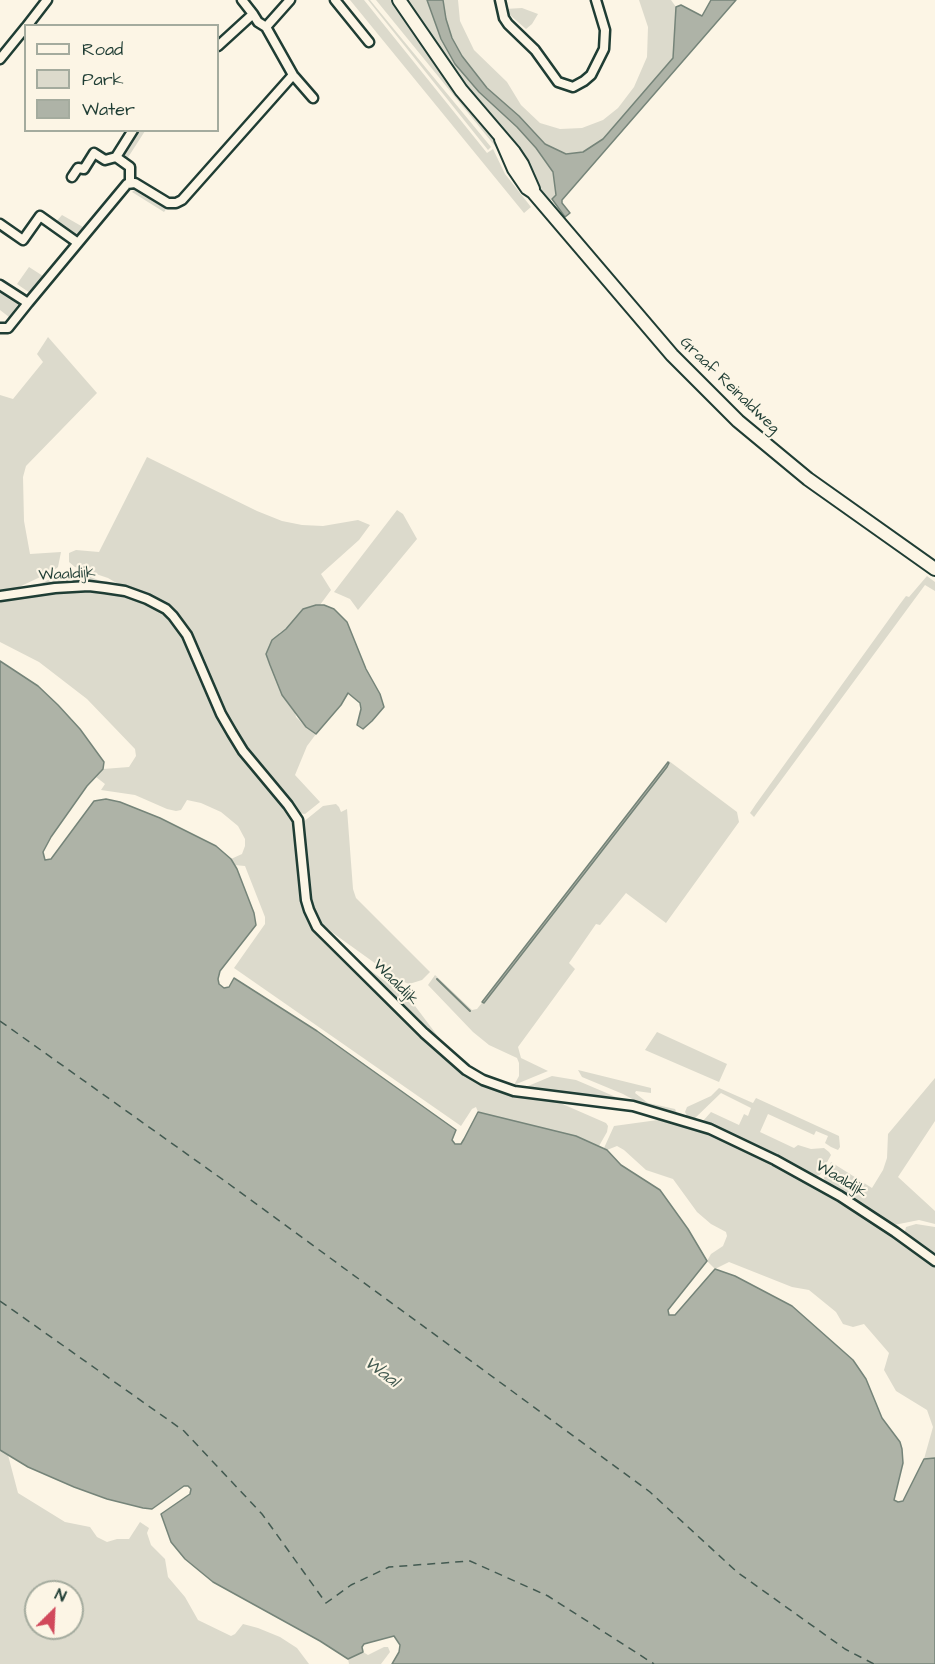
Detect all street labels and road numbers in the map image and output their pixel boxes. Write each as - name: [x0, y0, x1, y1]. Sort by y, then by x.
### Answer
- street label: Graaf Reinaldweg: [675, 333, 783, 439]
- street label: Waaldijk: [38, 564, 96, 586]
- street label: Waaldijk: [368, 956, 422, 1010]
- street label: Waaldijk: [812, 1157, 870, 1203]

